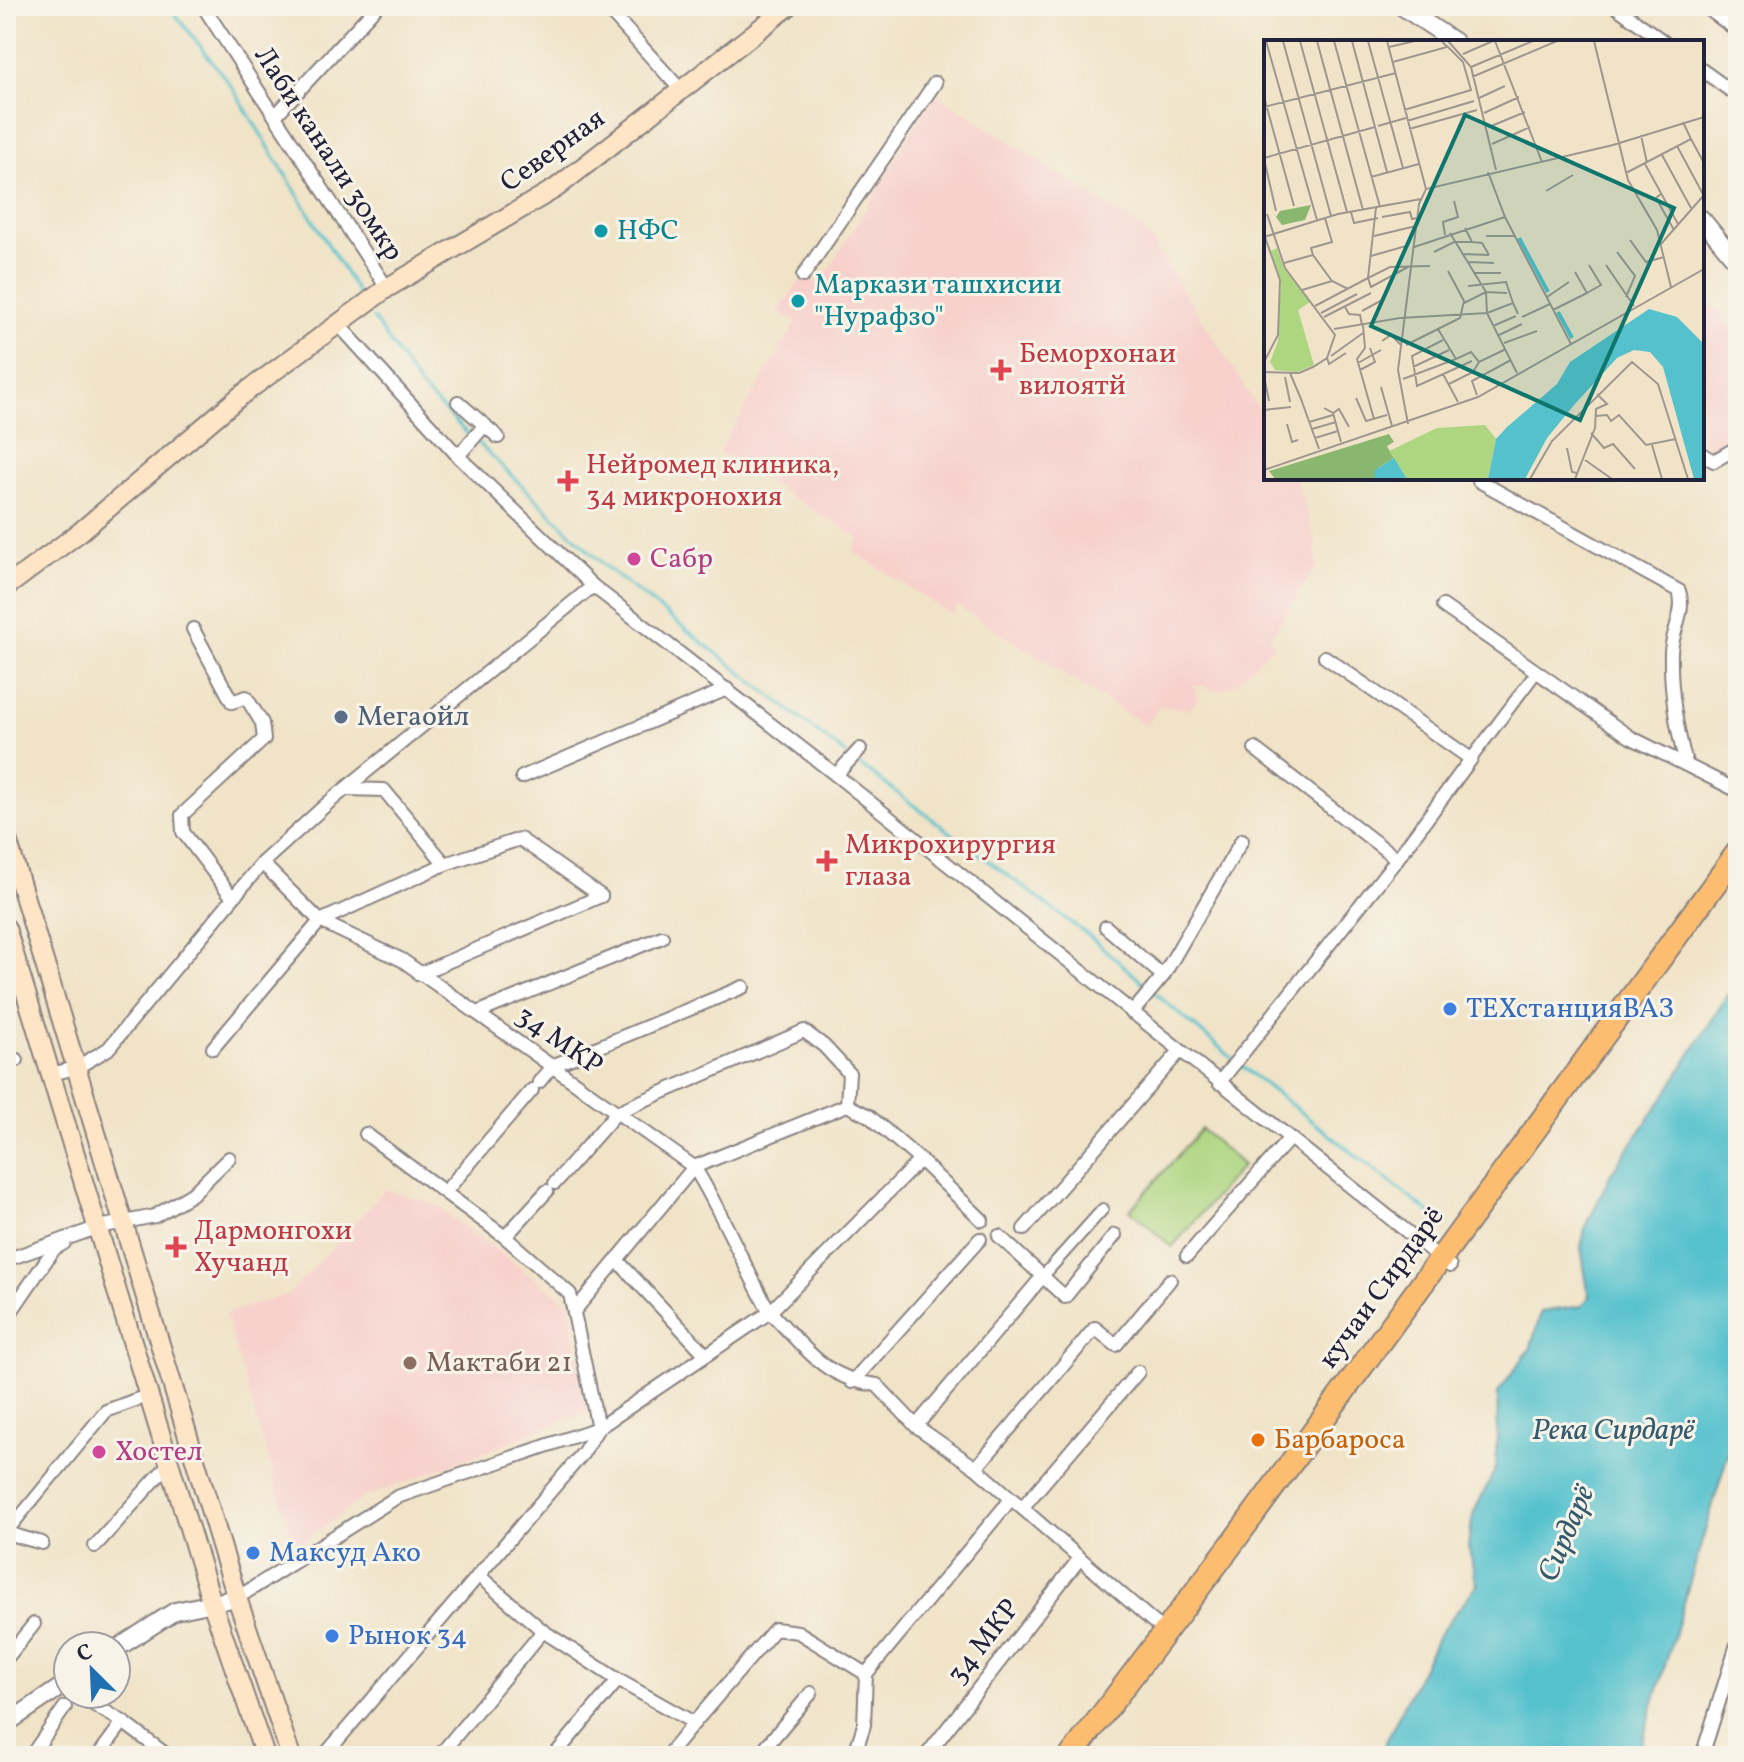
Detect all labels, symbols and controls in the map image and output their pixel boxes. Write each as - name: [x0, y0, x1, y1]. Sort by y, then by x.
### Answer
- street label: Лаби канали 30мкр: [244, 39, 412, 269]
- inset map: [1264, 40, 1704, 480]
- street label: Северная: [493, 100, 613, 202]
- place label: НФС: [617, 212, 679, 251]
- marker: НФС: [592, 222, 610, 240]
- place label: Маркази ташхисии "Нурафзо": [814, 266, 1062, 337]
- marker: Маркази ташхисии "Нурафзо": [789, 292, 807, 310]
- place label: Беморхонаи вилоятй: [1019, 335, 1176, 406]
- marker: Беморхонаи вилоятй: [990, 359, 1012, 381]
- place label: Нейромед клиника, 34 микронохия: [586, 446, 839, 517]
- marker: Нейромед клиника, 34 микронохия: [557, 470, 579, 492]
- place label: Сабр: [650, 540, 713, 579]
- marker: Сабр: [625, 550, 643, 568]
- place label: Мегаойл: [357, 698, 469, 737]
- marker: Мегаойл: [332, 708, 350, 726]
- place label: Микрохирургия глаза: [845, 826, 1056, 897]
- marker: Микрохирургия глаза: [816, 850, 838, 872]
- place label: ТЕХстанцияВАЗ: [1466, 990, 1674, 1029]
- street label: 34 МКР: [508, 997, 610, 1085]
- marker: ТЕХстанцияВАЗ: [1441, 1000, 1459, 1018]
- street label: кучаи Сирдарё: [1310, 1199, 1454, 1377]
- place label: Дармонгохи Хучанд: [194, 1212, 352, 1283]
- marker: Дармонгохи Хучанд: [165, 1236, 187, 1258]
- place label: Мактаби 21: [426, 1344, 572, 1383]
- marker: Мактаби 21: [401, 1354, 419, 1372]
- water label: Река Сирдарё: [1532, 1410, 1695, 1452]
- place label: Барбароса: [1274, 1421, 1406, 1460]
- marker: Барбароса: [1249, 1431, 1267, 1449]
- place label: Хостел: [115, 1433, 202, 1472]
- marker: Хостел: [90, 1443, 108, 1461]
- water label: Сирдарё: [1528, 1478, 1606, 1589]
- place label: Максуд Ако: [269, 1534, 421, 1573]
- marker: Максуд Ако: [244, 1544, 262, 1562]
- street label: 34 МКР: [938, 1591, 1030, 1693]
- place label: Рынок 34: [348, 1617, 468, 1656]
- marker: Рынок 34: [323, 1627, 341, 1645]
- north arrow: [52, 1630, 132, 1710]
- text: С: [72, 1637, 98, 1671]

